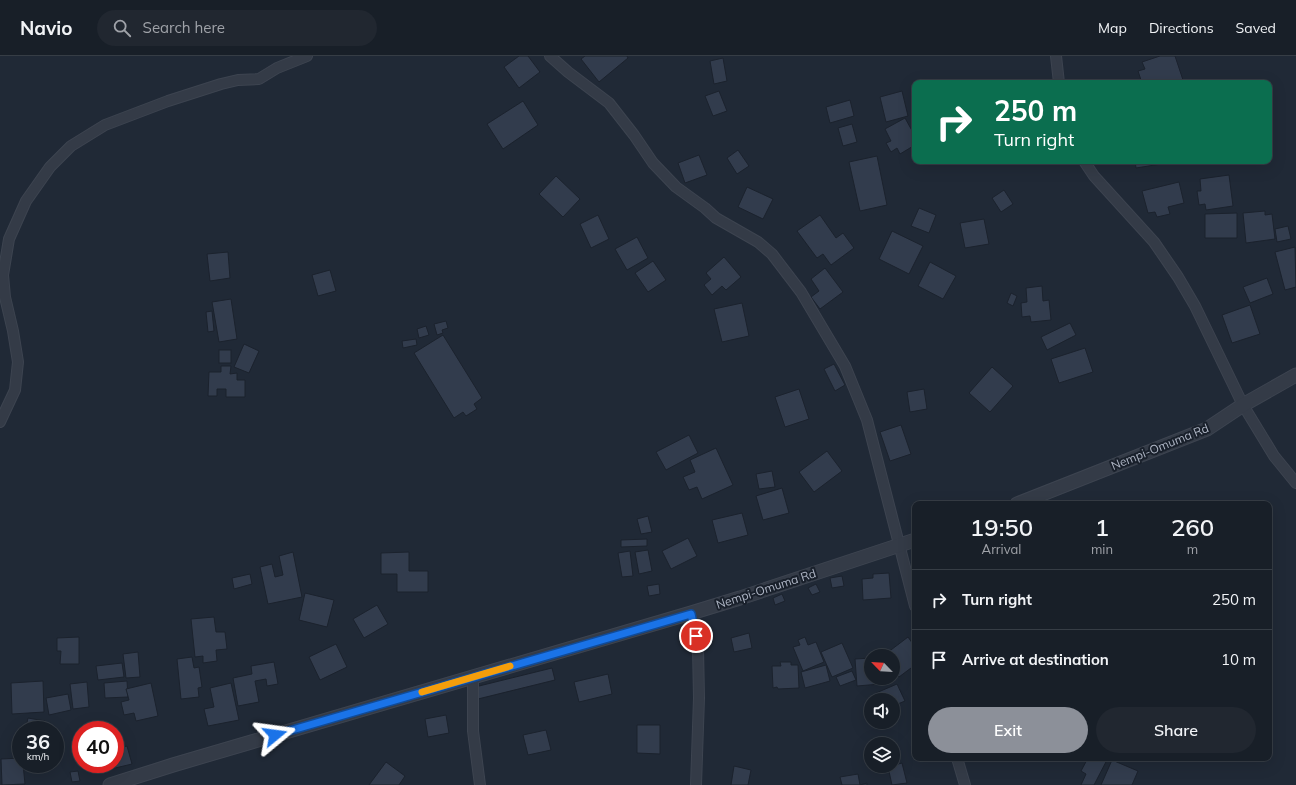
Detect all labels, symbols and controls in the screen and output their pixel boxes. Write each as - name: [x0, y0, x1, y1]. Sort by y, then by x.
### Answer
- search box: [97, 10, 377, 46]
- text: Navio: [20, 16, 73, 40]
- icon: search: [111, 17, 133, 39]
- text: Search here: [143, 18, 225, 37]
- text: Map: [1098, 19, 1127, 37]
- text: Directions: [1149, 19, 1214, 37]
- text: Saved: [1236, 19, 1276, 37]
- text: 250 m: [994, 93, 1077, 128]
- icon: right: [928, 96, 980, 148]
- text: Turn right: [994, 128, 1074, 151]
- street label: Nempi-Omuma Rd: [1109, 420, 1211, 473]
- text: 19:50: [970, 512, 1033, 542]
- text: 1: [1095, 512, 1109, 542]
- text: 260: [1171, 512, 1214, 542]
- text: Arrival: [982, 541, 1021, 557]
- text: min: [1091, 541, 1113, 557]
- text: m: [1187, 541, 1198, 557]
- street label: Nempi-Omuma Rd: [714, 565, 818, 612]
- icon: right: [928, 589, 950, 611]
- text: Turn right: [962, 590, 1032, 609]
- text: 250 m: [1212, 590, 1256, 609]
- pin: [679, 619, 713, 653]
- icon: arrive: [685, 625, 707, 647]
- north arrow: [864, 649, 900, 685]
- map controls: [864, 649, 900, 773]
- icon: arrive: [928, 649, 950, 671]
- text: Arrive at destination: [962, 650, 1109, 669]
- text: 10 m: [1221, 650, 1256, 669]
- button: sound: [864, 693, 900, 729]
- button: Exit: [928, 707, 1088, 753]
- button: Share: [1096, 707, 1256, 753]
- position arrow: [254, 714, 296, 756]
- speed limit sign: 40: [72, 721, 124, 773]
- text: 36: [26, 729, 50, 754]
- button: layers: [864, 737, 900, 773]
- text: km/h: [27, 750, 49, 763]

